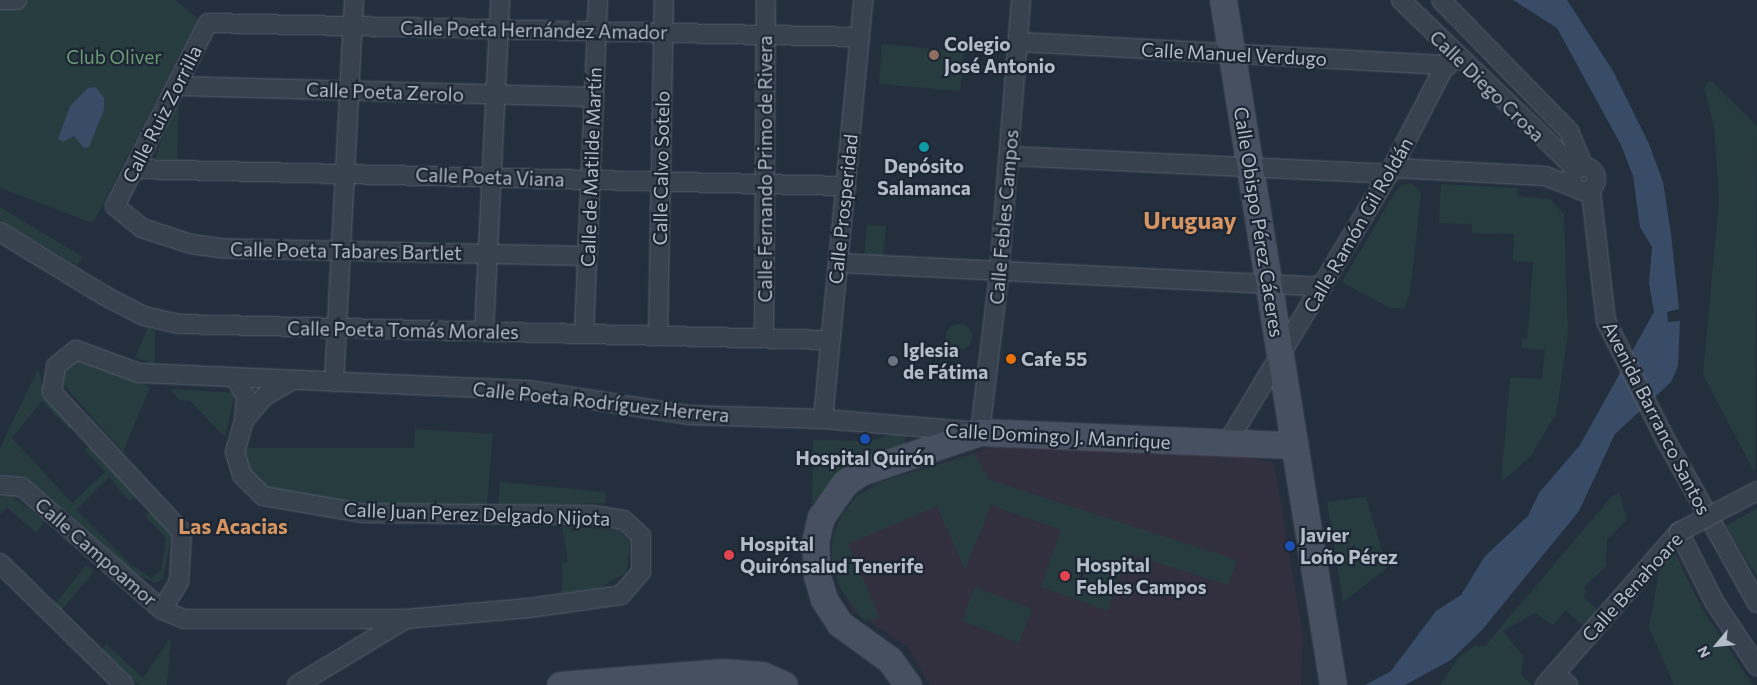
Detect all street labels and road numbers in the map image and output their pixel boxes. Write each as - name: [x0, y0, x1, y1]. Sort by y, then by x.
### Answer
- street label: Calle Poeta Hernández Amador: [400, 16, 668, 44]
- street label: Calle Diego Crosa: [1425, 26, 1549, 146]
- street label: Calle Fernando Primo de Rivera: [754, 35, 776, 303]
- street label: Calle Manuel Verdugo: [1140, 38, 1328, 70]
- street label: Calle Ruiz Zorrilla: [118, 41, 206, 187]
- street label: Calle de Matilde Martín: [576, 67, 606, 267]
- street label: Calle Poeta Zerolo: [306, 78, 464, 106]
- street label: Calle Calvo Sotelo: [648, 90, 674, 246]
- street label: Calle Obispo Pérez Cáceres: [1230, 105, 1288, 339]
- street label: Calle Febles Campos: [985, 128, 1023, 306]
- street label: Calle Prosperidad: [824, 133, 862, 285]
- street label: Calle Ramón Gil Roldán: [1298, 133, 1418, 317]
- street label: Calle Poeta Viana: [415, 163, 565, 191]
- street label: Calle Poeta Tabares Bartlet: [230, 238, 462, 264]
- street label: Calle Poeta Tomás Morales: [287, 317, 519, 343]
- street label: Avenida Barranco Santos: [1598, 318, 1716, 518]
- street label: Calle Poeta Rodríguez Herrera: [472, 377, 730, 427]
- street label: Calle Domingo J. Manrique: [945, 419, 1171, 453]
- street label: Calle Campoamor: [30, 493, 162, 611]
- street label: Calle Juan Perez Delgado Nijota: [343, 498, 611, 530]
- street label: Calle Benahoare: [1577, 528, 1687, 646]

